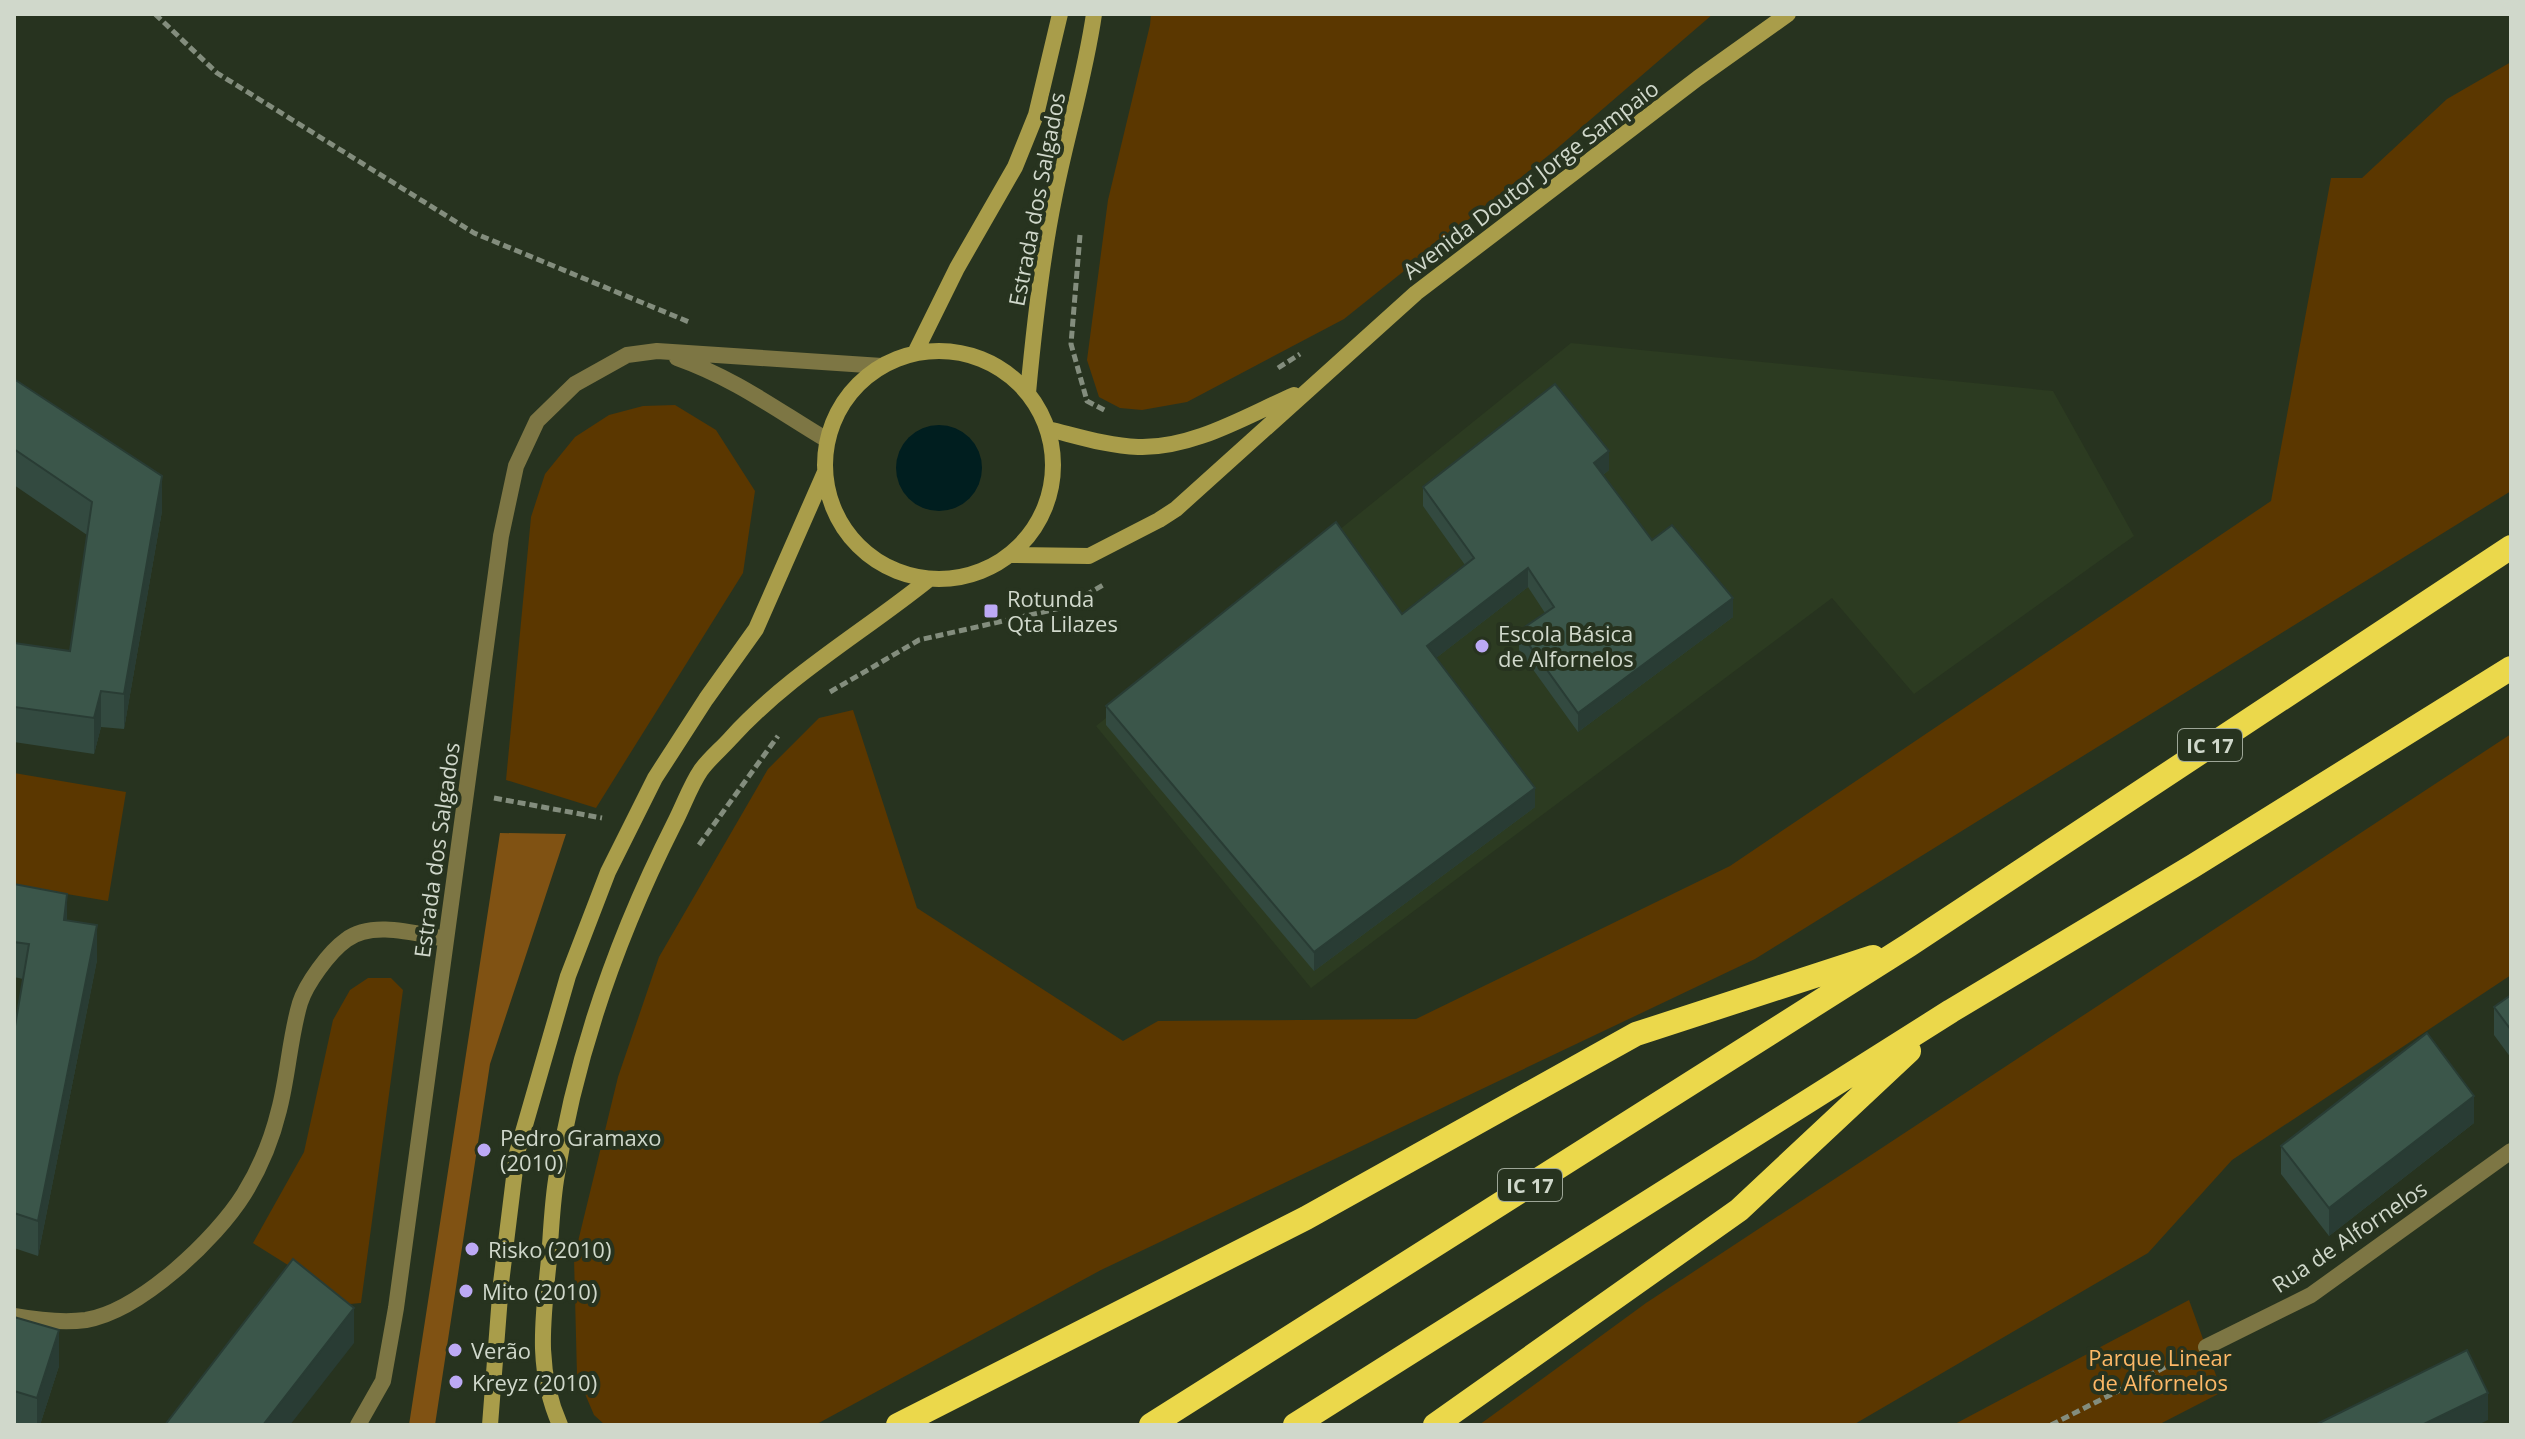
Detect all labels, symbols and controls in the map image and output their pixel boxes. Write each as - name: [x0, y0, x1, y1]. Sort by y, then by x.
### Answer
- street label: Avenida Doutor Jorge Sampaio: [1396, 73, 1664, 285]
- street label: Estrada dos Salgados: [1001, 90, 1071, 308]
- place label: Rotunda Qta Lilazes: [1007, 583, 1118, 638]
- marker: Rotunda Qta Lilazes: [982, 602, 1000, 620]
- place label: Escola Básica de Alfornelos: [1498, 618, 1634, 673]
- marker: Escola Básica de Alfornelos: [1473, 637, 1491, 655]
- road number: IC 17: [2178, 729, 2242, 761]
- street label: Estrada dos Salgados: [406, 740, 466, 960]
- place label: Pedro Gramaxo (2010): [500, 1122, 662, 1177]
- marker: Pedro Gramaxo (2010): [475, 1141, 493, 1159]
- road number: IC 17: [1498, 1169, 1562, 1201]
- street label: Rua de Alfornelos: [2266, 1173, 2432, 1299]
- place label: Risko (2010): [488, 1234, 611, 1264]
- marker: Risko (2010): [463, 1240, 481, 1258]
- place label: Mito (2010): [482, 1276, 597, 1306]
- marker: Mito (2010): [457, 1282, 475, 1300]
- place label: Verão: [471, 1335, 531, 1365]
- marker: Verão: [446, 1341, 464, 1359]
- park label: Parque Linear de Alfornelos: [2088, 1342, 2232, 1397]
- place label: Kreyz (2010): [472, 1367, 597, 1397]
- marker: Kreyz (2010): [447, 1373, 465, 1391]

